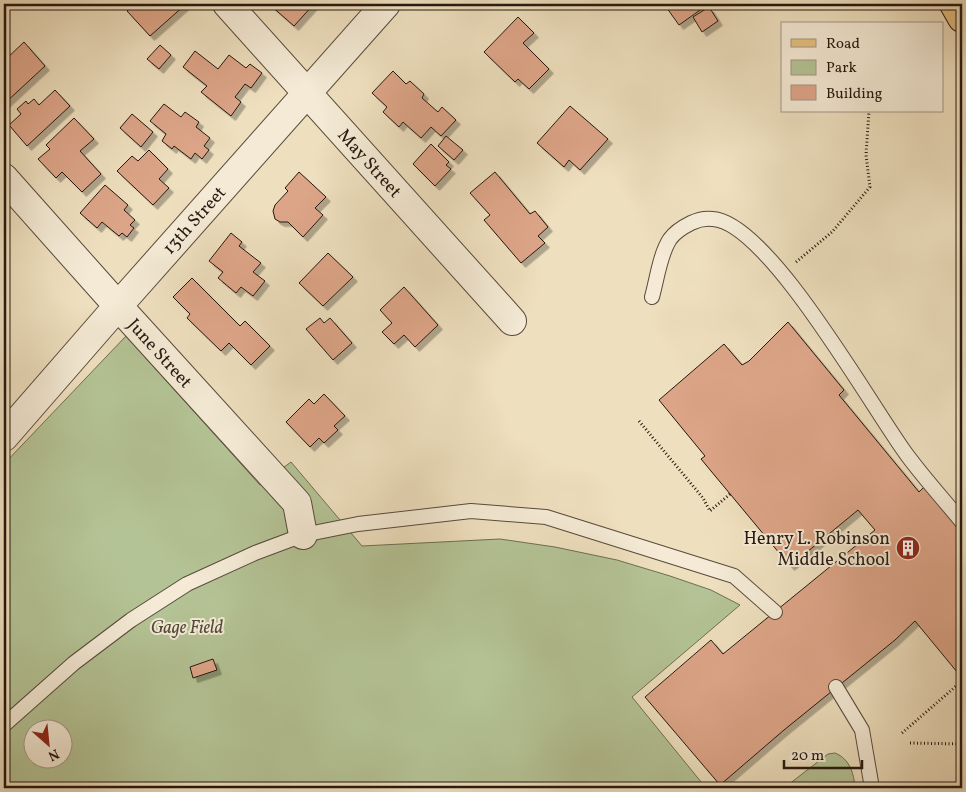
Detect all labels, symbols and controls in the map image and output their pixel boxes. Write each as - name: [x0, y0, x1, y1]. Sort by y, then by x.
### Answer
- legend: [781, 22, 944, 112]
- text: Road: [826, 34, 860, 55]
- text: Park: [826, 58, 857, 79]
- text: Building: [826, 84, 883, 105]
- street label: May Street: [331, 124, 407, 204]
- street label: 13th Street: [158, 181, 233, 261]
- street label: June Street: [121, 314, 197, 394]
- place label: Henry L. Robinson Middle School: [744, 527, 890, 573]
- building icon: Henry L. Robinson Middle School: [895, 535, 921, 561]
- park label: Gage Field: [151, 616, 223, 641]
- north arrow: [22, 720, 72, 770]
- scale bar: [784, 737, 861, 769]
- text: N: [44, 743, 62, 765]
- text: 20 m: [791, 746, 824, 767]

